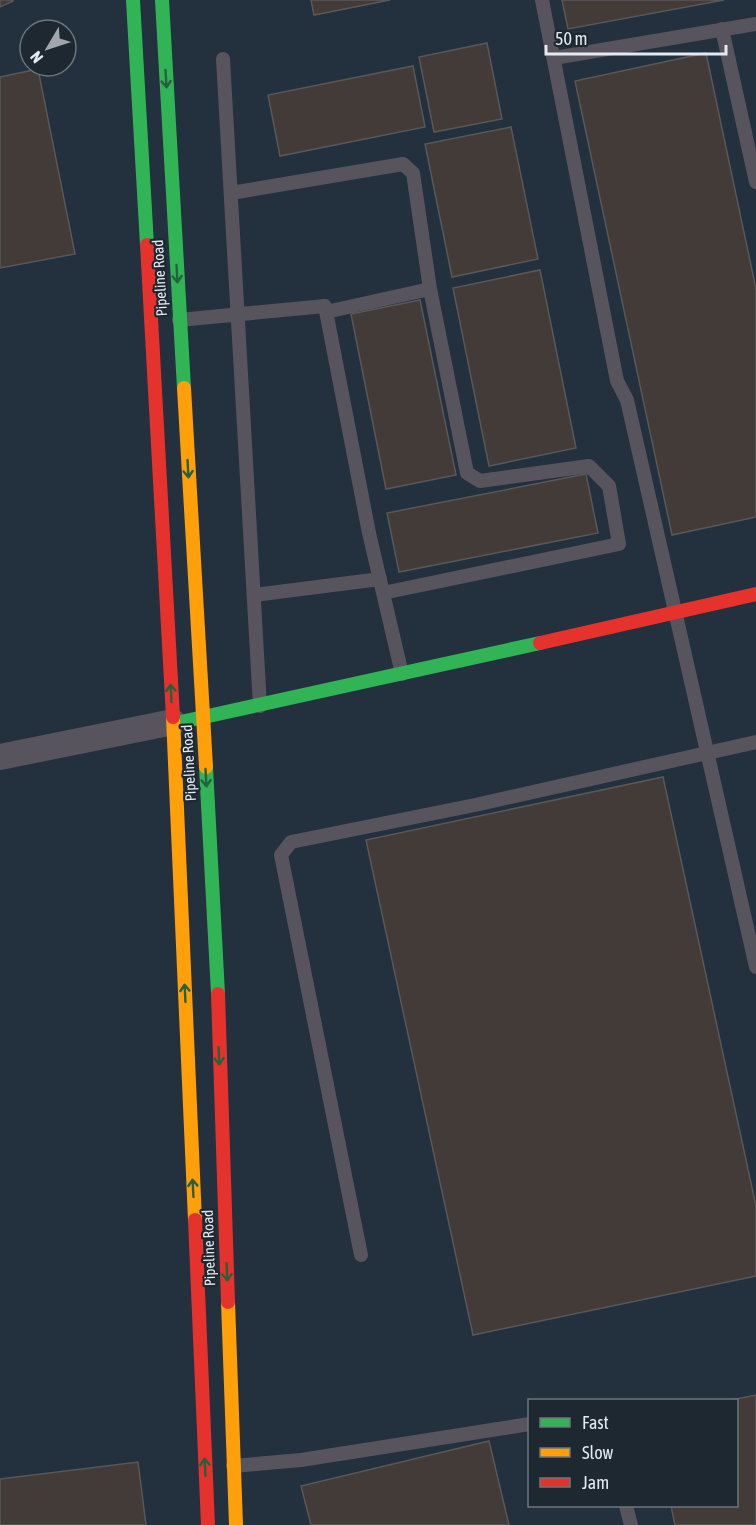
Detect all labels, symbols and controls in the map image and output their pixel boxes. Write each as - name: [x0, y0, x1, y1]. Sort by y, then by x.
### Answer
- north arrow: [18, 18, 78, 78]
- scale bar: [546, 18, 726, 56]
- text: 50 m: [555, 28, 587, 49]
- text: N: [26, 48, 46, 67]
- one-way arrow: [161, 69, 172, 89]
- street label: Pipeline Road: [149, 239, 170, 317]
- one-way arrow: [171, 264, 182, 284]
- one-way arrow: [183, 458, 194, 478]
- one-way arrow: [166, 684, 177, 704]
- street label: Pipeline Road: [178, 724, 199, 802]
- one-way arrow: [201, 767, 212, 787]
- one-way arrow: [179, 984, 190, 1004]
- one-way arrow: [214, 1046, 225, 1066]
- one-way arrow: [188, 1178, 199, 1198]
- street label: Pipeline Road: [199, 1209, 218, 1287]
- one-way arrow: [221, 1262, 232, 1282]
- legend: [528, 1399, 738, 1507]
- text: Fast: [582, 1412, 609, 1433]
- text: Slow: [582, 1442, 613, 1463]
- one-way arrow: [200, 1457, 211, 1477]
- text: Jam: [582, 1472, 609, 1493]

